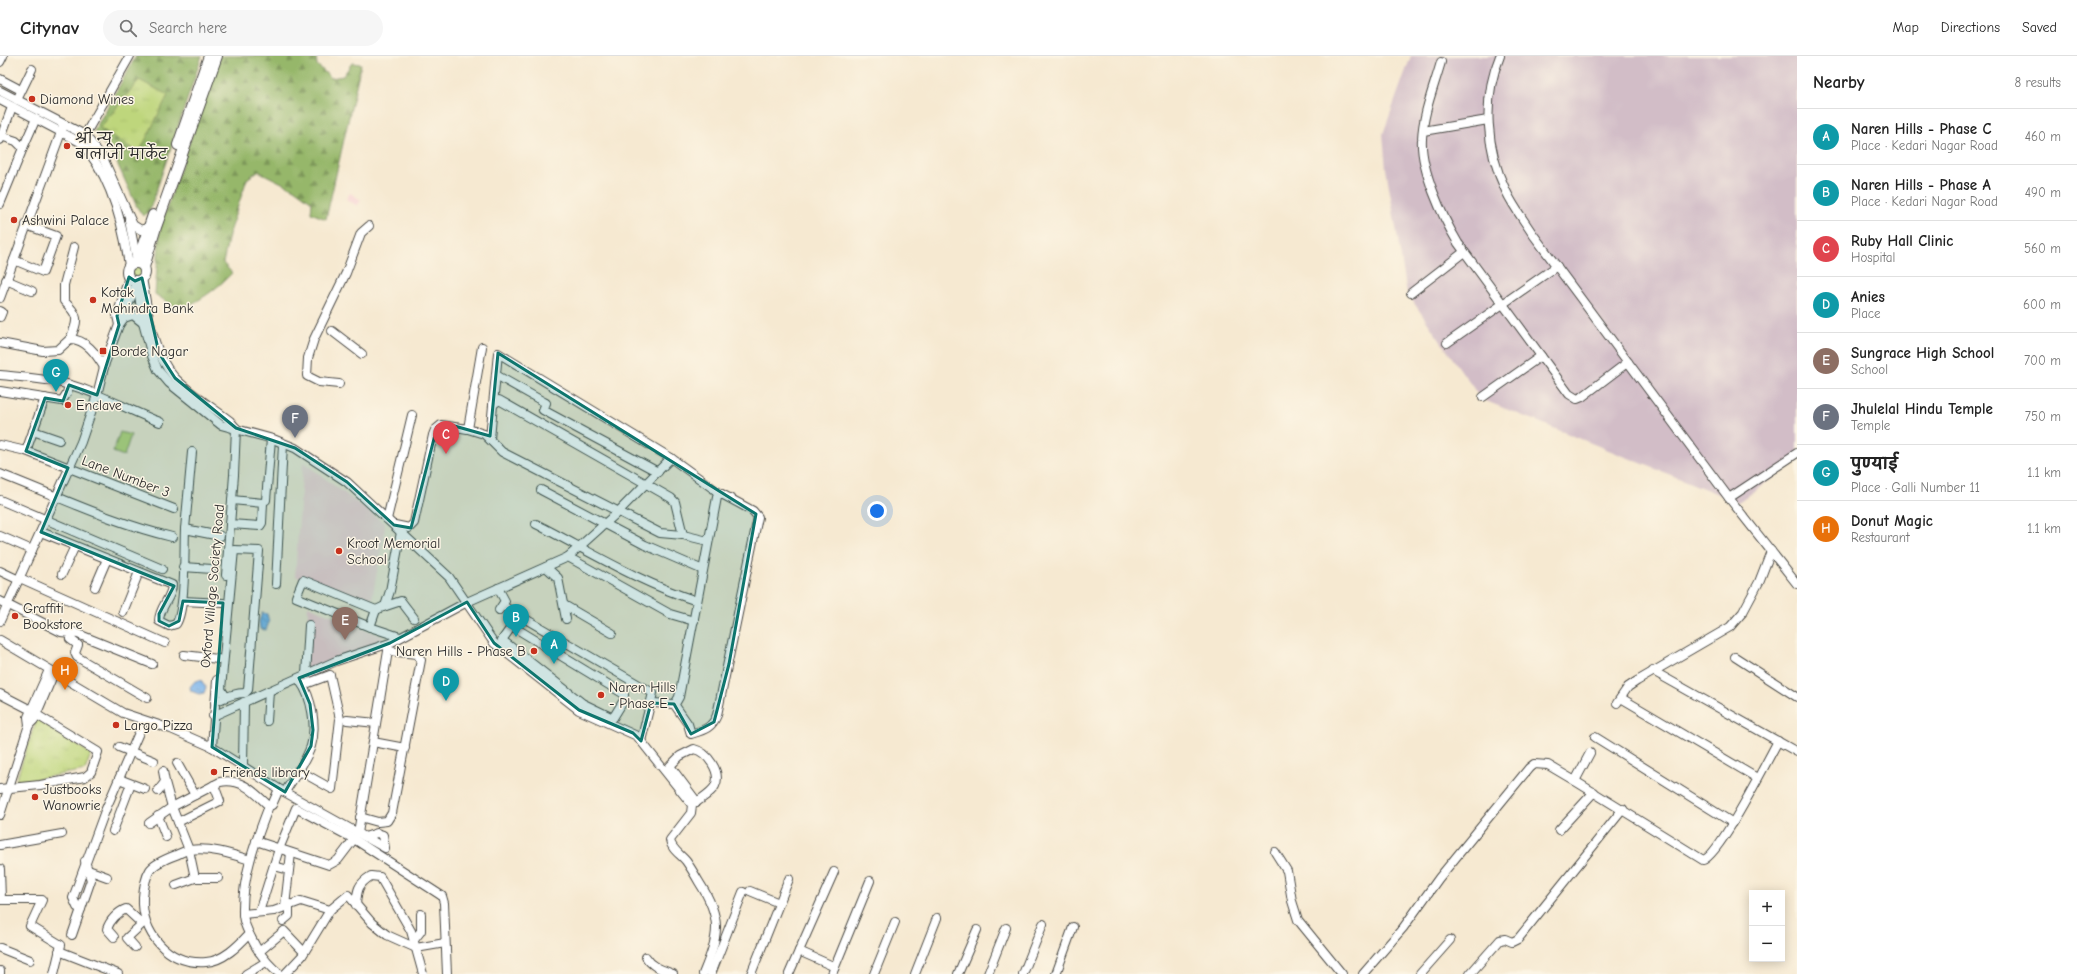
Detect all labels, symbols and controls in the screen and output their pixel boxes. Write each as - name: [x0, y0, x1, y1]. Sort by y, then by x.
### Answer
- search box: [103, 10, 383, 46]
- text: Citynav: [20, 17, 79, 39]
- icon: search: [117, 17, 139, 39]
- text: Search here: [149, 19, 227, 37]
- text: Map: [1892, 19, 1919, 36]
- text: Directions: [1941, 19, 2000, 36]
- text: Saved: [2022, 19, 2057, 36]
- text: Nearby: [1813, 73, 1864, 92]
- text: 8 results: [2015, 75, 2061, 90]
- place label: Diamond Wines: [40, 91, 134, 108]
- marker: Diamond Wines: [27, 94, 37, 104]
- text: Naren Hills - Phase C: [1851, 120, 1991, 138]
- place label: श्री न्यू बालाजी मार्केट: [75, 127, 168, 163]
- text: A: [1822, 129, 1830, 144]
- text: 460 m: [2025, 129, 2061, 144]
- text: Place · Kedari Nagar Road: [1851, 138, 1998, 153]
- marker: श्री न्यू बालाजी मार्केट: [62, 141, 72, 151]
- text: Naren Hills - Phase A: [1851, 176, 1991, 194]
- text: B: [1822, 185, 1830, 200]
- text: 490 m: [2025, 185, 2061, 200]
- text: Place · Kedari Nagar Road: [1851, 194, 1998, 209]
- place label: Ashwini Palace: [22, 212, 109, 229]
- marker: Ashwini Palace: [9, 215, 19, 225]
- text: Ruby Hall Clinic: [1851, 232, 1953, 250]
- text: C: [1822, 241, 1830, 256]
- text: 560 m: [2024, 241, 2061, 256]
- text: Hospital: [1851, 250, 1895, 265]
- place label: Kotak Mahindra Bank: [101, 284, 194, 317]
- text: Anies: [1851, 288, 1885, 306]
- marker: Kotak Mahindra Bank: [88, 295, 98, 305]
- text: D: [1822, 297, 1830, 312]
- text: 600 m: [2023, 297, 2061, 312]
- text: Place: [1851, 306, 1881, 321]
- place label: Borde Nagar: [111, 343, 188, 360]
- text: Sungrace High School: [1851, 344, 1994, 362]
- marker: Borde Nagar: [98, 346, 108, 356]
- text: E: [1822, 353, 1830, 368]
- text: 700 m: [2024, 353, 2061, 368]
- pin: G: [43, 359, 69, 392]
- text: School: [1851, 362, 1888, 377]
- place label: Enclave: [76, 397, 122, 414]
- marker: Enclave: [63, 400, 73, 410]
- text: Jhulelal Hindu Temple: [1851, 400, 1993, 418]
- pin: F: [282, 405, 308, 438]
- text: F: [1822, 409, 1830, 424]
- text: 750 m: [2025, 409, 2061, 424]
- text: Temple: [1851, 418, 1890, 433]
- pin: C: [433, 421, 459, 454]
- street label: Lane Number 3: [79, 452, 172, 501]
- text: पुण्याई: [1851, 455, 1898, 473]
- text: G: [1821, 465, 1831, 480]
- text: 1.1 km: [2027, 465, 2061, 480]
- text: Place · Galli Number 11: [1851, 480, 1980, 495]
- your location: [867, 501, 887, 521]
- street label: Oxford Village Society Road: [197, 503, 228, 669]
- text: Donut Magic: [1851, 512, 1933, 530]
- text: H: [1821, 521, 1831, 536]
- text: 1.1 km: [2027, 521, 2061, 536]
- text: Restaurant: [1851, 530, 1910, 545]
- place label: Kroot Memorial School: [347, 535, 440, 568]
- marker: Kroot Memorial School: [334, 546, 344, 556]
- place label: Graffiti Bookstore: [23, 600, 82, 633]
- pin: B: [503, 604, 529, 637]
- pin: E: [332, 607, 358, 640]
- marker: Graffiti Bookstore: [10, 611, 20, 621]
- pin: A: [541, 631, 567, 664]
- place label: Naren Hills - Phase B: [396, 643, 526, 660]
- marker: Naren Hills - Phase B: [529, 646, 539, 656]
- pin: H: [52, 657, 78, 690]
- pin: D: [433, 668, 459, 701]
- place label: Naren Hills - Phase E: [609, 679, 676, 712]
- marker: Naren Hills - Phase E: [596, 690, 606, 700]
- place label: Largo Pizza: [124, 717, 193, 734]
- marker: Largo Pizza: [111, 720, 121, 730]
- place label: Friends library: [222, 764, 310, 781]
- marker: Friends library: [209, 767, 219, 777]
- place label: Justbooks Wanowrie: [43, 781, 101, 814]
- marker: Justbooks Wanowrie: [30, 792, 40, 802]
- map controls: [1749, 890, 1785, 962]
- button: +: [1749, 890, 1785, 926]
- button: −: [1749, 926, 1785, 962]

